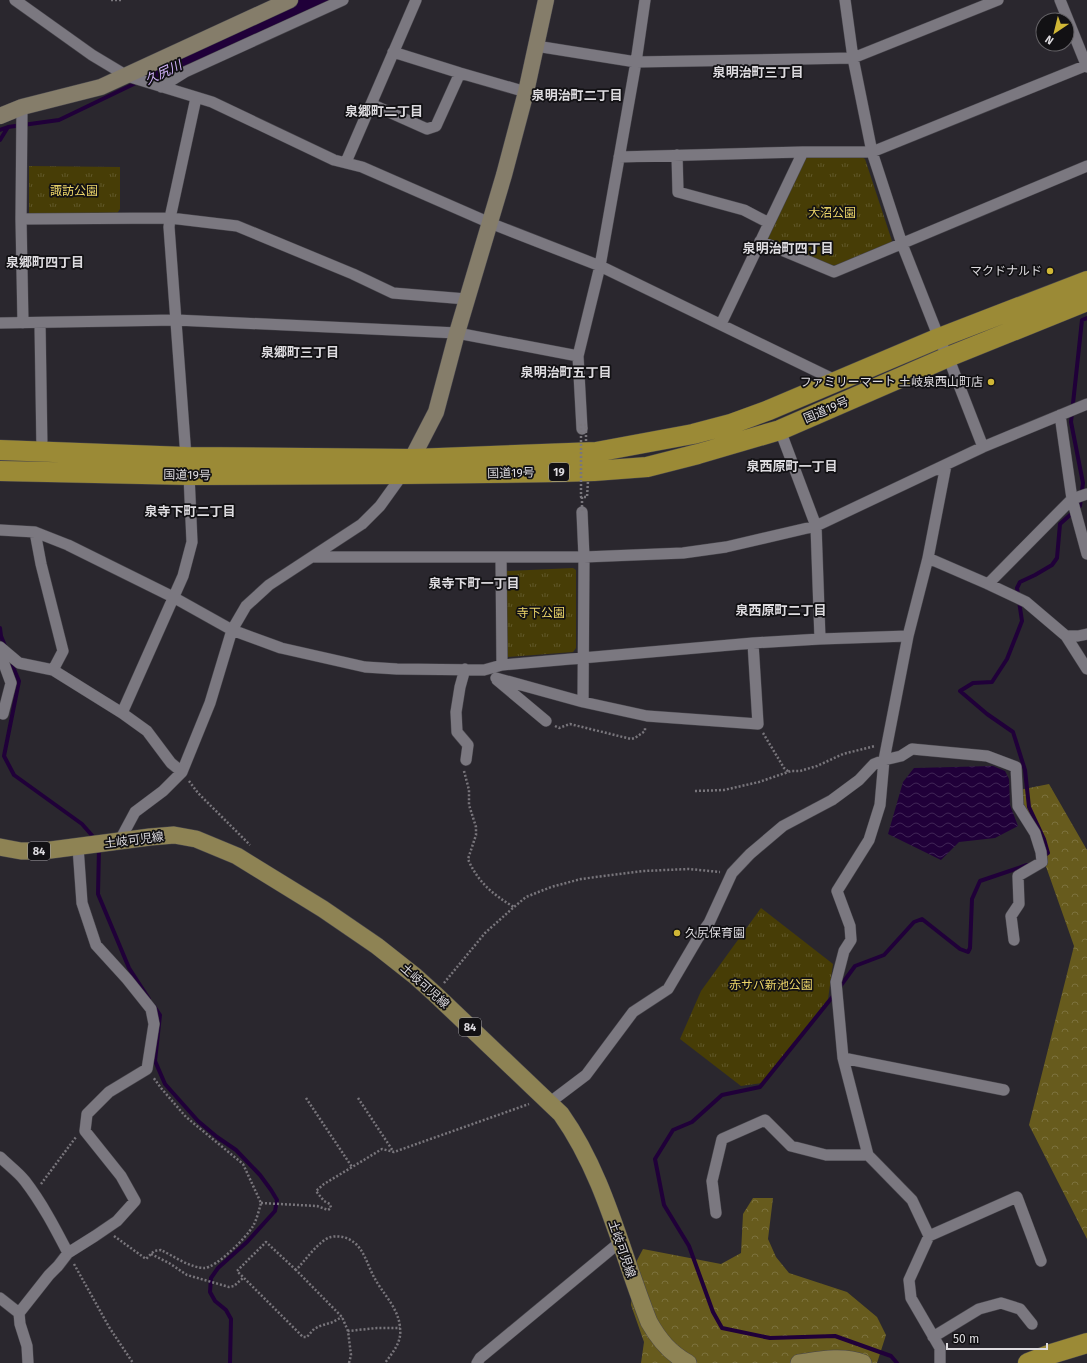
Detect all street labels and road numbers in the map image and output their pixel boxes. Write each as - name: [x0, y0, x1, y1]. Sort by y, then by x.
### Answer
- street label: 国道19号: [801, 394, 851, 426]
- road number: 19: [549, 463, 569, 481]
- street label: 国道19号: [487, 466, 535, 480]
- street label: 国道19号: [163, 468, 211, 482]
- street label: 土岐可児線: [103, 829, 165, 851]
- road number: 84: [28, 842, 50, 860]
- street label: 土岐可児線: [398, 961, 452, 1011]
- road number: 84: [459, 1018, 481, 1036]
- street label: 土岐可児線: [606, 1218, 638, 1280]

